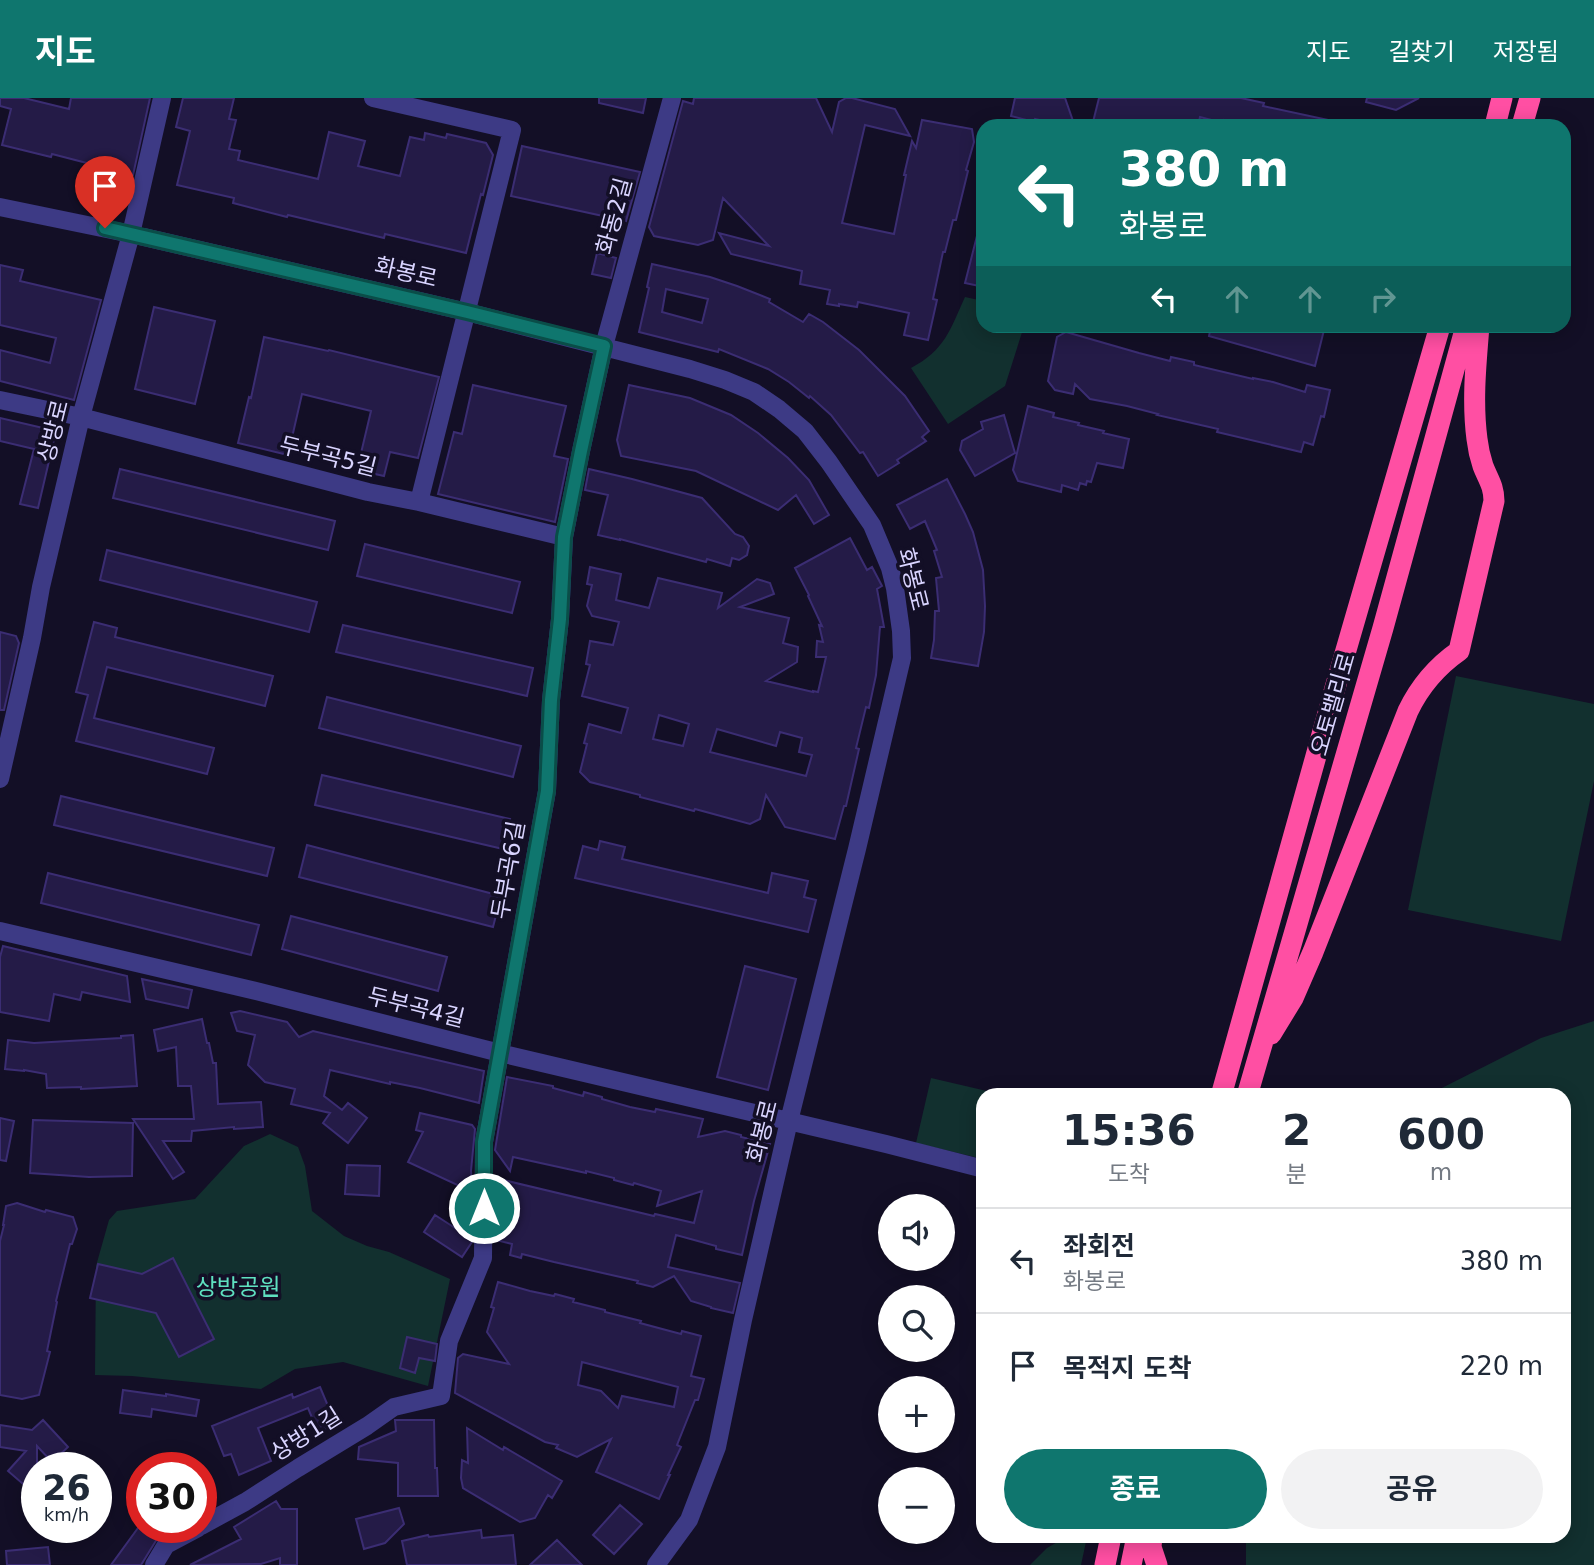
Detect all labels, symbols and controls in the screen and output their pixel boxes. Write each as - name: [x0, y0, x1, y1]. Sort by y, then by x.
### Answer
- text: 지도: [35, 32, 96, 71]
- text: 지도: [1306, 38, 1351, 66]
- text: 길찾기: [1389, 38, 1455, 66]
- text: 저장됨: [1493, 38, 1559, 66]
- text: 380 m: [1119, 141, 1289, 198]
- icon: left: [1004, 147, 1095, 238]
- pin: [75, 156, 135, 228]
- icon: arrive: [86, 167, 124, 205]
- street label: 화동2길: [591, 175, 637, 257]
- text: 화봉로: [1119, 207, 1207, 245]
- street label: 화봉로: [372, 252, 440, 292]
- icon: left: [1145, 280, 1183, 318]
- icon: ahead: [1218, 280, 1256, 318]
- icon: ahead: [1291, 280, 1329, 318]
- icon: right: [1364, 280, 1402, 318]
- street label: 상방로: [33, 397, 73, 465]
- street label: 두부곡5길: [277, 431, 379, 481]
- street label: 화봉로: [893, 545, 933, 613]
- street label: 오토밸리로: [1306, 650, 1360, 758]
- street label: 두부곡6길: [487, 819, 529, 921]
- street label: 두부곡4길: [365, 982, 467, 1032]
- street label: 화봉로: [742, 1097, 782, 1165]
- text: 15:36: [1062, 1106, 1196, 1155]
- text: 2: [1282, 1106, 1311, 1155]
- text: 600: [1397, 1110, 1485, 1159]
- text: m: [1430, 1159, 1452, 1185]
- text: 도착: [1108, 1161, 1150, 1187]
- text: 분: [1286, 1161, 1307, 1187]
- position arrow: [447, 1171, 521, 1245]
- map controls: [878, 1194, 955, 1544]
- button: sound: [878, 1194, 955, 1271]
- text: 좌회전: [1063, 1231, 1135, 1261]
- icon: left: [1004, 1242, 1042, 1280]
- text: 380 m: [1460, 1246, 1543, 1276]
- text: 화봉로: [1063, 1268, 1126, 1294]
- park label: 상방공원: [196, 1274, 280, 1300]
- button: search: [878, 1285, 955, 1362]
- icon: arrive: [1004, 1347, 1042, 1385]
- text: 220 m: [1460, 1351, 1543, 1381]
- text: 목적지 도착: [1063, 1353, 1192, 1383]
- button: +: [878, 1376, 955, 1453]
- street label: 상방1길: [266, 1402, 346, 1466]
- button: 종료: [1004, 1449, 1267, 1529]
- button: 공유: [1281, 1449, 1543, 1529]
- speed limit sign: 30: [126, 1452, 217, 1543]
- button: −: [878, 1467, 955, 1544]
- text: 26: [42, 1468, 91, 1508]
- text: km/h: [44, 1504, 89, 1525]

